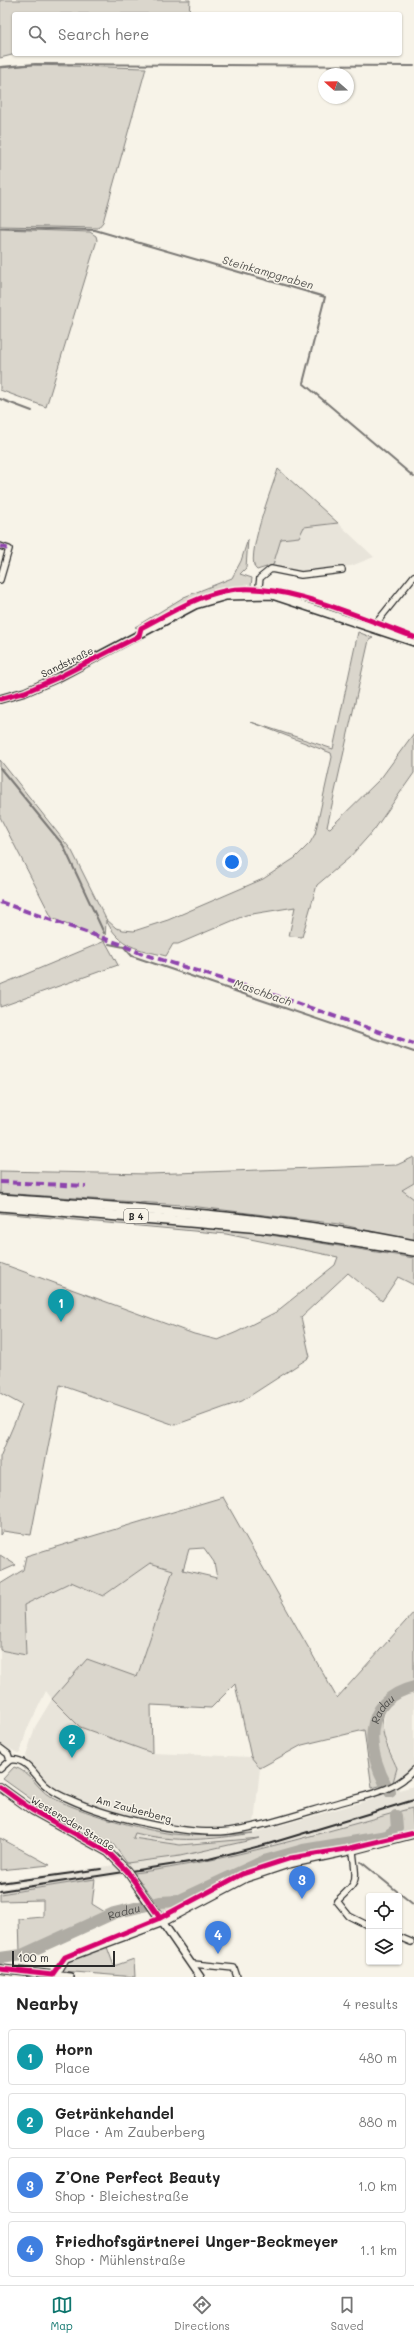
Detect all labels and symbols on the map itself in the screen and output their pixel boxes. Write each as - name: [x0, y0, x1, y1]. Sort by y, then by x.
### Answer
- north arrow: [318, 68, 354, 104]
- water label: Steinkampgraben: [221, 252, 315, 292]
- street label: Sandstraße: [38, 643, 96, 681]
- your location: [222, 852, 242, 872]
- water label: Maschbach: [232, 975, 294, 1009]
- road number: B 4: [124, 1209, 148, 1223]
- pin: 1: [48, 1289, 74, 1322]
- water label: Radau: [367, 1690, 397, 1726]
- pin: 2: [59, 1725, 85, 1758]
- street label: Westeroder Straße: [28, 1792, 118, 1854]
- street label: Am Zauberberg: [95, 1792, 173, 1826]
- pin: 3: [289, 1866, 315, 1899]
- water label: Radau: [104, 1900, 142, 1923]
- pin: 4: [205, 1921, 231, 1954]
- scale bar: [12, 1949, 115, 1968]

